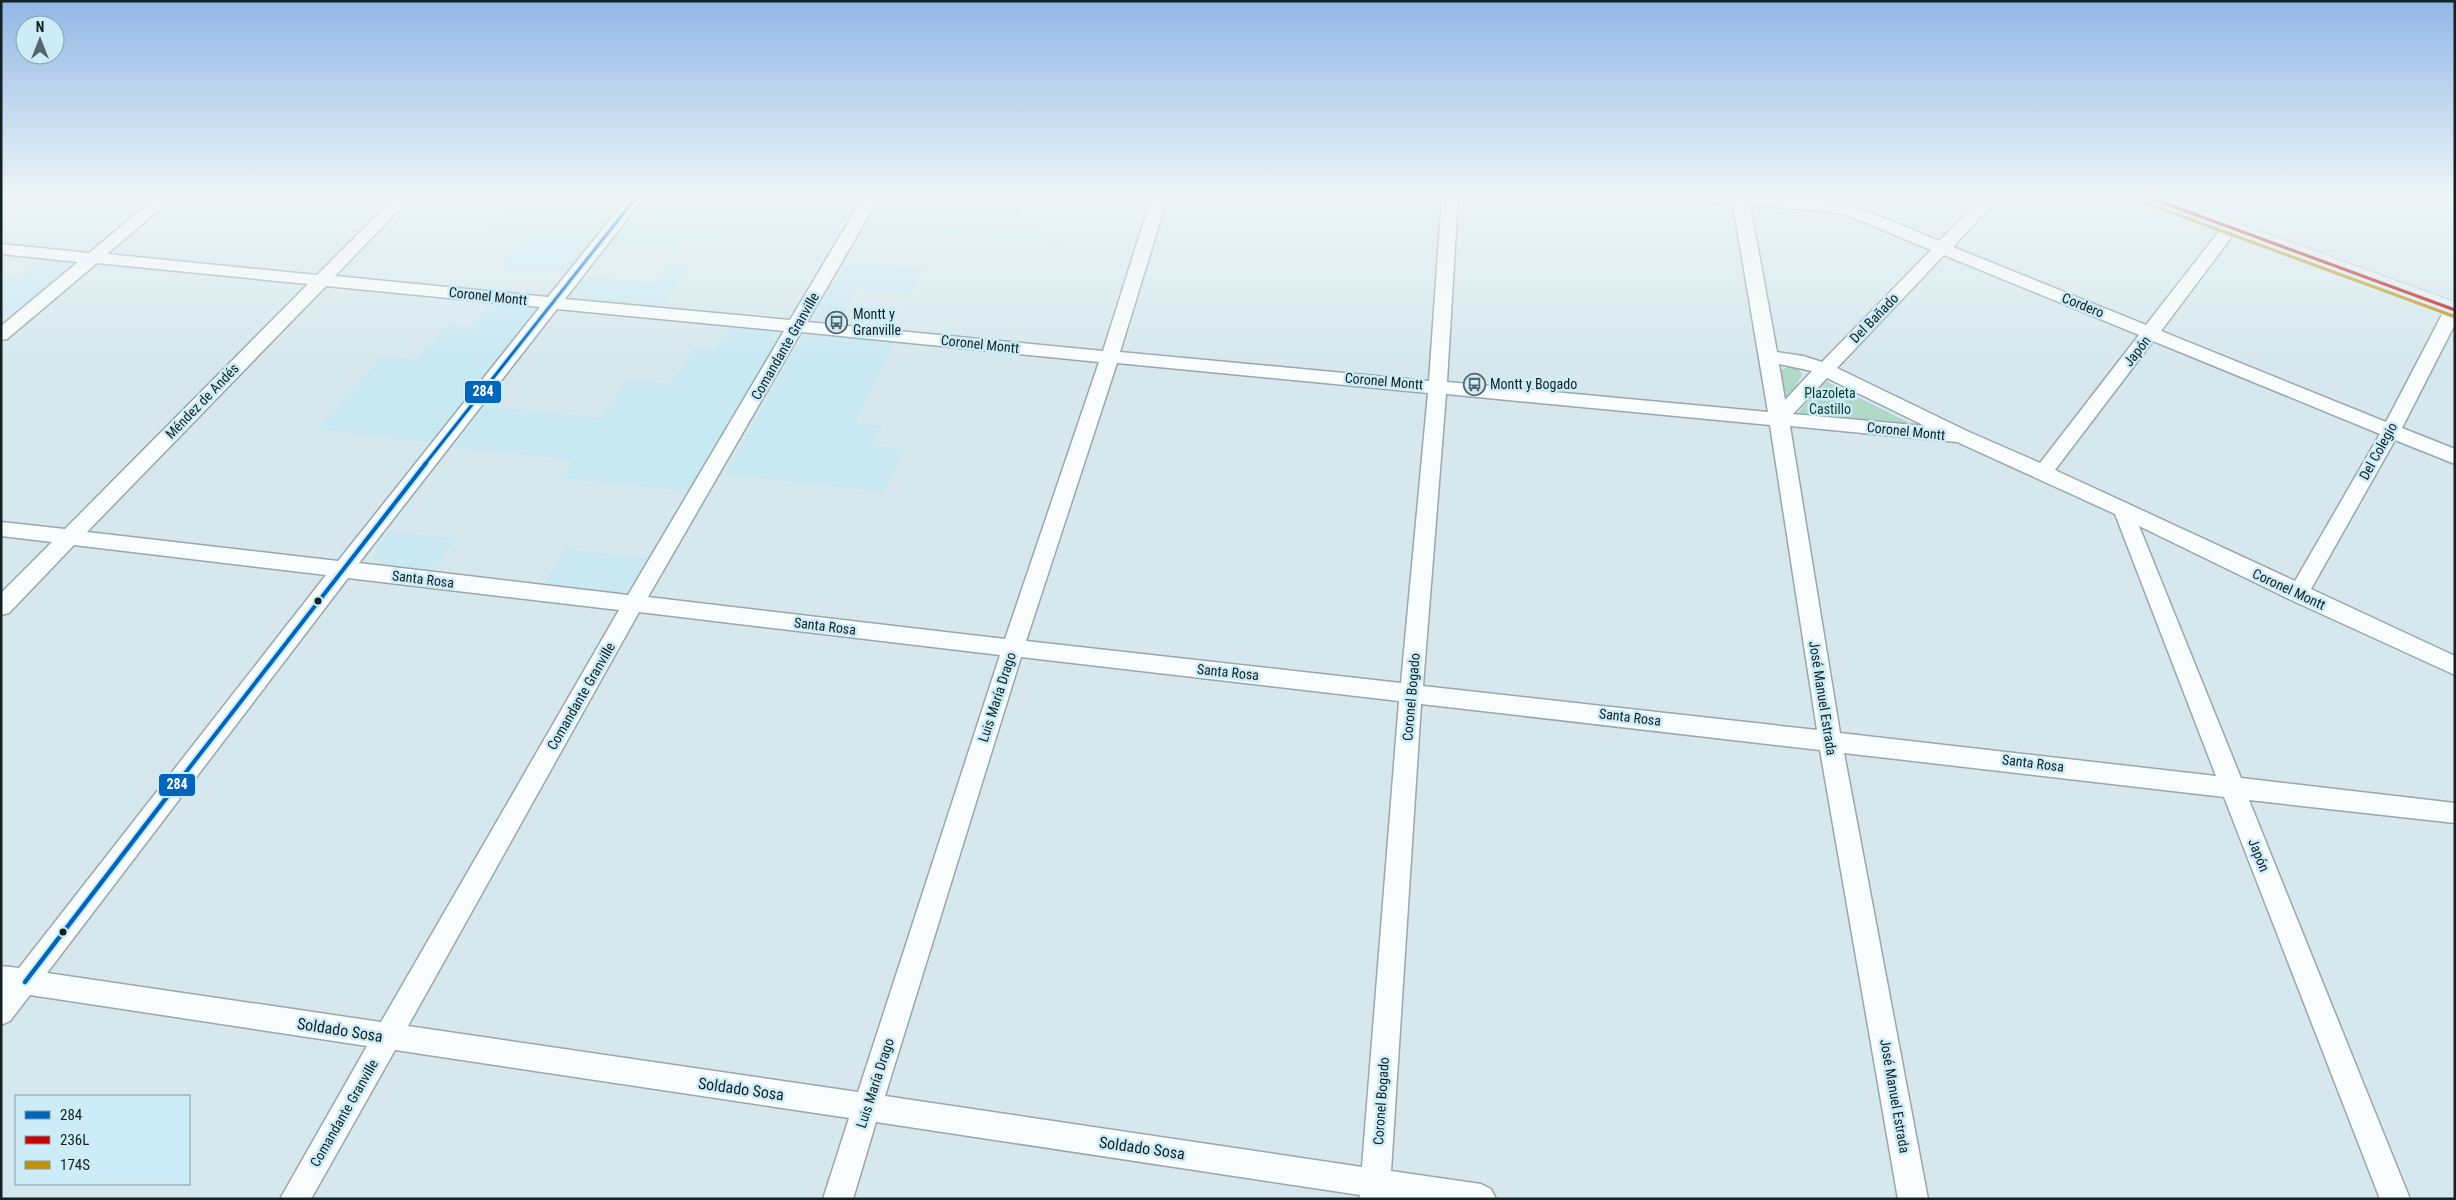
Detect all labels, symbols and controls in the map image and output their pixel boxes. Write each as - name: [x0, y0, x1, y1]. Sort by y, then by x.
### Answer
- north arrow: [15, 15, 65, 65]
- text: N: [36, 19, 44, 35]
- street label: Coronel Montt: [448, 284, 528, 308]
- street label: Comandante Granville: [748, 289, 822, 403]
- street label: Cordero: [2060, 289, 2106, 321]
- street label: Del Bañado: [1846, 290, 1902, 346]
- place label: Montt y Granville: [853, 306, 901, 338]
- bus stop icon: Montt y Granville: [825, 310, 849, 334]
- street label: Coronel Montt: [940, 332, 1020, 356]
- street label: Japón: [2120, 333, 2154, 369]
- street label: Méndez de Andés: [162, 360, 242, 442]
- street label: Coronel Montt: [1344, 370, 1424, 392]
- bus stop icon: Montt y Bogado: [1462, 372, 1486, 396]
- place label: Montt y Bogado: [1490, 376, 1577, 392]
- line badge: 284: [464, 380, 502, 404]
- text: 284: [472, 383, 494, 399]
- park label: Plazoleta Castillo: [1804, 385, 1856, 417]
- street label: Coronel Montt: [1866, 419, 1946, 443]
- street label: Del Colegio: [2356, 420, 2400, 482]
- street label: Coronel Montt: [2250, 565, 2328, 613]
- street label: Santa Rosa: [391, 567, 455, 591]
- unlabelled marker: [313, 596, 323, 606]
- street label: Santa Rosa: [793, 614, 857, 638]
- street label: Comandante Granville: [544, 639, 618, 753]
- street label: José Manuel Estrada: [1806, 640, 1840, 756]
- street label: Luis María Drago: [975, 650, 1019, 744]
- street label: Coronel Bogado: [1399, 652, 1423, 742]
- street label: Santa Rosa: [1196, 661, 1260, 683]
- street label: Santa Rosa: [1598, 705, 1662, 729]
- street label: Santa Rosa: [2001, 751, 2065, 775]
- line badge: 284: [158, 773, 196, 797]
- text: 284: [166, 776, 188, 792]
- street label: Japón: [2245, 836, 2273, 874]
- unlabelled marker: [58, 927, 68, 937]
- street label: Soldado Sosa: [296, 1014, 384, 1046]
- street label: Luis María Drago: [853, 1036, 897, 1130]
- street label: José Manuel Estrada: [1877, 1038, 1913, 1154]
- street label: Comandante Granville: [307, 1056, 381, 1170]
- street label: Coronel Bogado: [1370, 1056, 1392, 1146]
- street label: Soldado Sosa: [697, 1074, 785, 1104]
- legend: [15, 1095, 190, 1185]
- text: 284: [60, 1106, 82, 1124]
- text: 236L: [60, 1131, 89, 1149]
- street label: Soldado Sosa: [1098, 1133, 1186, 1163]
- text: 174S: [60, 1156, 90, 1174]

